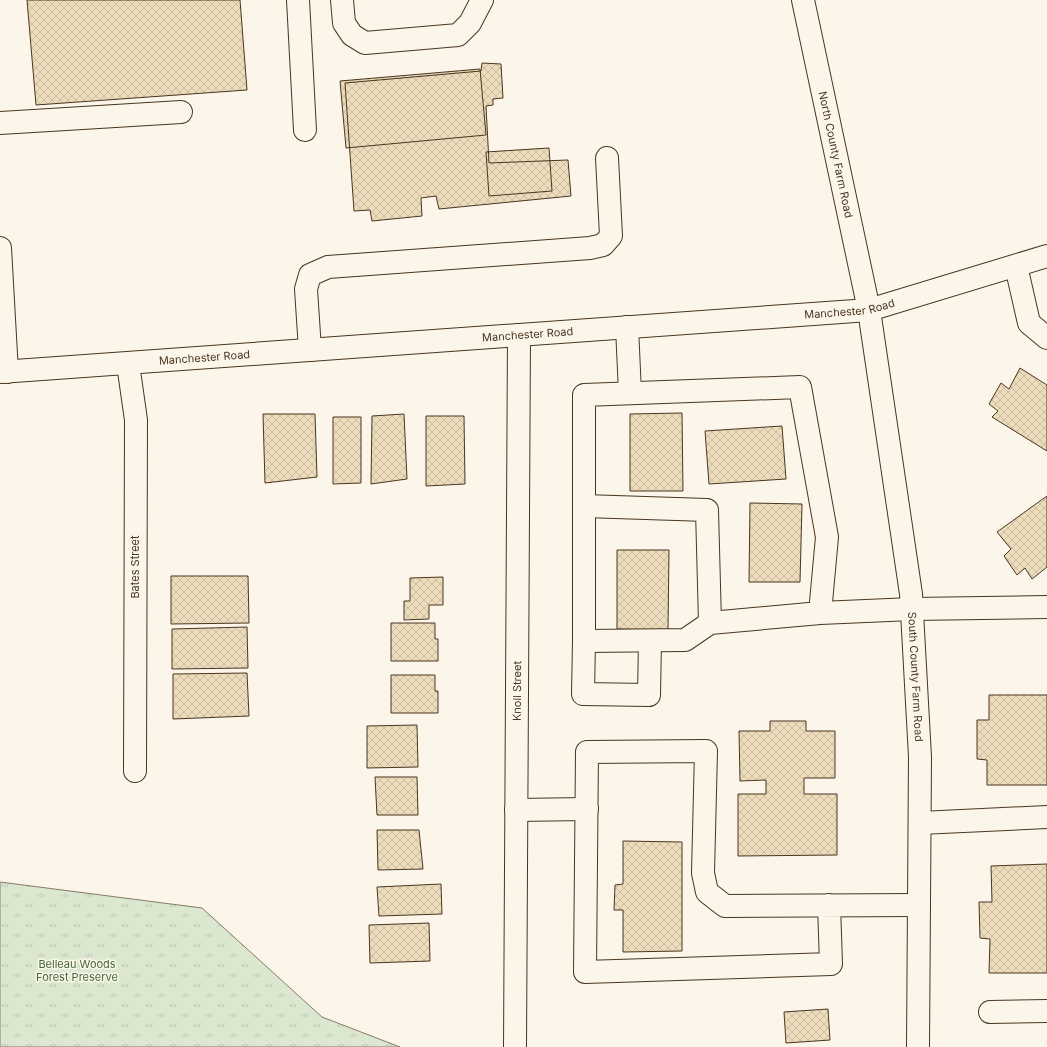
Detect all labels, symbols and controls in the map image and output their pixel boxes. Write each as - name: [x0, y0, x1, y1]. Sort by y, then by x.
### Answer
- street label: North County Farm Road: [816, 90, 856, 219]
- street label: Manchester Road: [804, 296, 896, 322]
- street label: Manchester Road: [482, 324, 574, 345]
- street label: Manchester Road: [158, 347, 251, 368]
- street label: Bates Street: [128, 535, 142, 599]
- street label: South County Farm Road: [905, 611, 926, 742]
- street label: Knoll Street: [510, 661, 524, 721]
- park label: Belleau Woods Forest Preserve: [36, 957, 118, 984]

